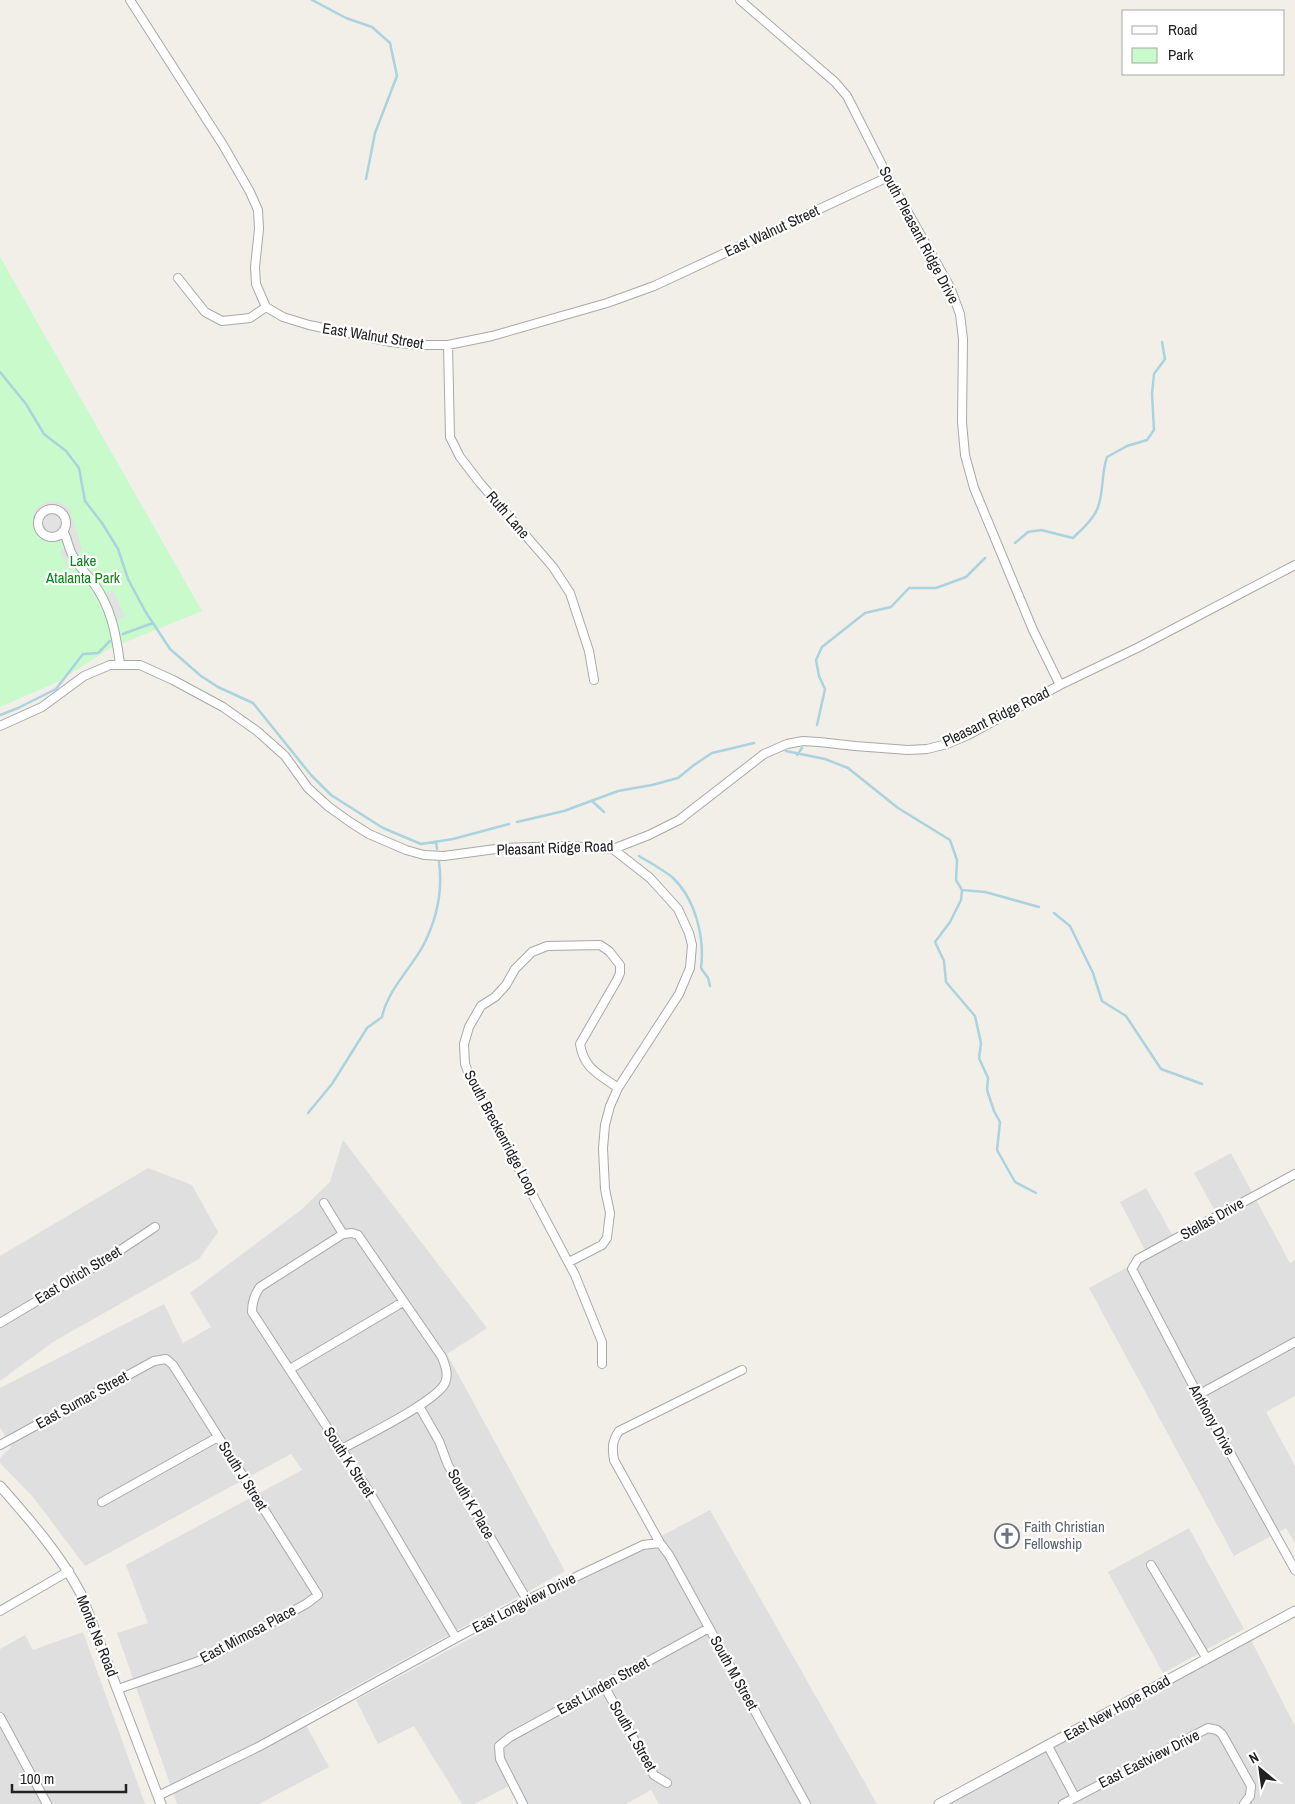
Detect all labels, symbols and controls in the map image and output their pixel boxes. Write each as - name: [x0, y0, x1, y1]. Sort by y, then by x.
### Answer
- legend: [1122, 10, 1285, 75]
- text: Road: [1168, 19, 1197, 40]
- text: Park: [1168, 44, 1194, 65]
- street label: South Pleasant Ridge Drive: [874, 163, 965, 307]
- street label: East Walnut Street: [721, 199, 823, 262]
- street label: East Walnut Street: [321, 317, 426, 354]
- street label: Ruth Lane: [482, 486, 535, 543]
- park label: Lake Atalanta Park: [45, 550, 121, 588]
- street label: Pleasant Ridge Road: [939, 681, 1053, 752]
- street label: Pleasant Ridge Road: [496, 835, 614, 860]
- street label: South Breckenridge Loop: [459, 1066, 544, 1199]
- street label: Stellas Drive: [1176, 1192, 1247, 1245]
- street label: East Olrich Street: [31, 1240, 125, 1309]
- street label: East Sumac Street: [32, 1365, 132, 1434]
- street label: Anthony Drive: [1184, 1380, 1241, 1459]
- street label: South K Street: [319, 1422, 380, 1501]
- street label: South J Street: [214, 1437, 273, 1515]
- street label: South K Place: [443, 1465, 500, 1543]
- place label: Faith Christian Fellowship: [1024, 1516, 1105, 1554]
- church icon: Faith Christian Fellowship: [994, 1523, 1020, 1549]
- street label: East Longview Drive: [468, 1567, 579, 1638]
- street label: Monte Ne Road: [72, 1592, 123, 1680]
- street label: East Mimosa Place: [196, 1599, 300, 1668]
- street label: South M Street: [705, 1632, 764, 1714]
- street label: East Linden Street: [553, 1651, 653, 1719]
- street label: East New Hope Road: [1060, 1670, 1174, 1745]
- street label: South L Street: [605, 1697, 662, 1775]
- street label: East Eastview Drive: [1095, 1724, 1203, 1793]
- north arrow: [1235, 1744, 1285, 1794]
- text: N: [1246, 1748, 1262, 1768]
- scale bar: [12, 1762, 126, 1794]
- text: 100 m: [20, 1768, 54, 1789]

